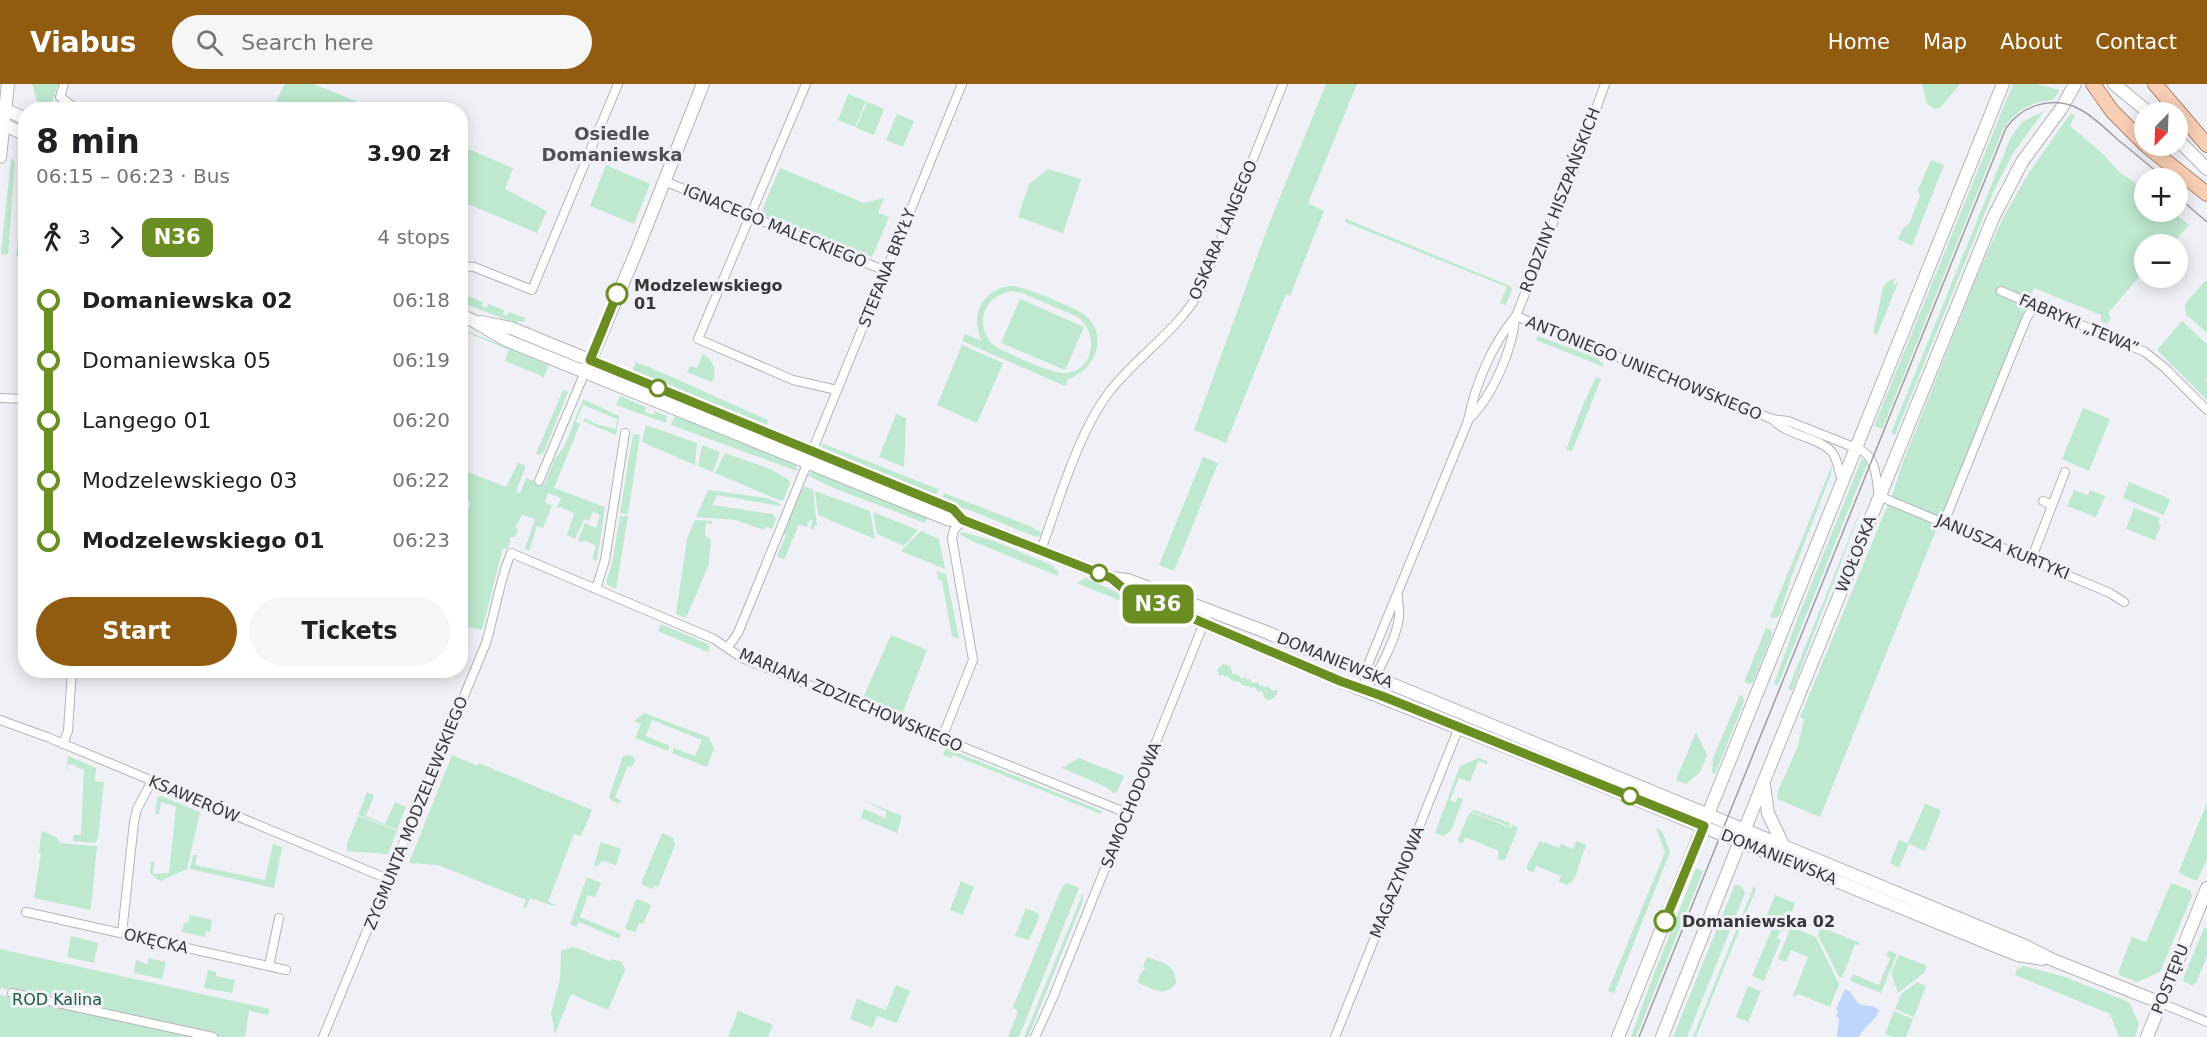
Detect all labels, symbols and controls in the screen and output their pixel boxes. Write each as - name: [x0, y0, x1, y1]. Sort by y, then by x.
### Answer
- search box: [172, 15, 592, 69]
- text: Viabus: [30, 26, 136, 59]
- icon: search: [193, 26, 226, 59]
- text: Search here: [241, 30, 373, 55]
- text: Home: [1828, 30, 1890, 54]
- text: Map: [1923, 30, 1967, 54]
- text: About: [2000, 30, 2062, 54]
- text: Contact: [2095, 30, 2177, 54]
- north arrow: [2134, 102, 2188, 156]
- map controls: [2134, 102, 2188, 288]
- street label: RODZINY HISZPAŃSKICH: [1516, 105, 1604, 295]
- text: 8 min: [36, 122, 140, 161]
- district label: Osiedle Domaniewska: [542, 123, 682, 165]
- text: 3.90 zł: [367, 141, 450, 166]
- street label: OSKARA LANGEGO: [1185, 157, 1261, 303]
- text: 06:15 – 06:23 · Bus: [36, 164, 230, 188]
- button: +: [2134, 168, 2188, 222]
- street label: IGNACEGO MALECKIEGO: [680, 180, 870, 272]
- street label: STEFANA BRYŁY: [855, 206, 920, 330]
- icon: walk: [36, 221, 69, 254]
- icon: forward: [100, 221, 133, 254]
- text: 3: [78, 225, 91, 249]
- text: N36: [154, 225, 201, 249]
- text: 4 stops: [377, 225, 450, 249]
- button: −: [2134, 234, 2188, 288]
- place label: Modzelewskiego 01: [634, 276, 783, 313]
- marker: Modzelewskiego 01: [606, 283, 628, 305]
- text: Domaniewska 02: [82, 288, 292, 313]
- text: 06:18: [392, 288, 450, 312]
- street label: FABRYKI „TEWA”: [2016, 290, 2142, 358]
- street label: ANTONIEGO UNIECHOWSKIEGO: [1523, 312, 1765, 424]
- text: Domaniewska 05: [82, 348, 271, 373]
- text: 06:19: [392, 348, 450, 372]
- unlabelled marker: [649, 379, 667, 397]
- text: Langego 01: [82, 408, 212, 433]
- text: 06:20: [392, 408, 450, 432]
- text: Modzelewskiego 03: [82, 468, 297, 493]
- text: 06:22: [392, 468, 450, 492]
- street label: JANUSZA KURTYKI: [1933, 510, 2072, 584]
- street label: WOŁOSKA: [1832, 513, 1880, 595]
- text: Modzelewskiego 01: [82, 528, 325, 553]
- text: 06:23: [392, 528, 450, 552]
- unlabelled marker: [1090, 564, 1108, 582]
- line badge: N36: [1124, 584, 1192, 624]
- text: N36: [1135, 592, 1181, 616]
- button: Start: [36, 597, 237, 666]
- button: Tickets: [249, 597, 450, 666]
- street label: DOMANIEWSKA: [1274, 628, 1396, 692]
- street label: MARIANA ZDZIECHOWSKIEGO: [737, 644, 965, 756]
- street label: ZYGMUNTA MODZELEWSKIEGO: [360, 693, 472, 933]
- street label: SAMOCHODOWA: [1097, 739, 1165, 871]
- street label: KSAWERÓW: [146, 771, 242, 827]
- unlabelled marker: [1621, 787, 1639, 805]
- street label: MAGAZYNOWA: [1366, 823, 1428, 941]
- street label: DOMANIEWSKA: [1718, 825, 1840, 889]
- marker: Domaniewska 02: [1654, 910, 1676, 932]
- place label: Domaniewska 02: [1682, 912, 1835, 931]
- street label: OKĘCKA: [122, 924, 190, 958]
- street label: POSTĘPU: [2147, 941, 2193, 1017]
- park label: ROD Kalina: [12, 990, 102, 1009]

